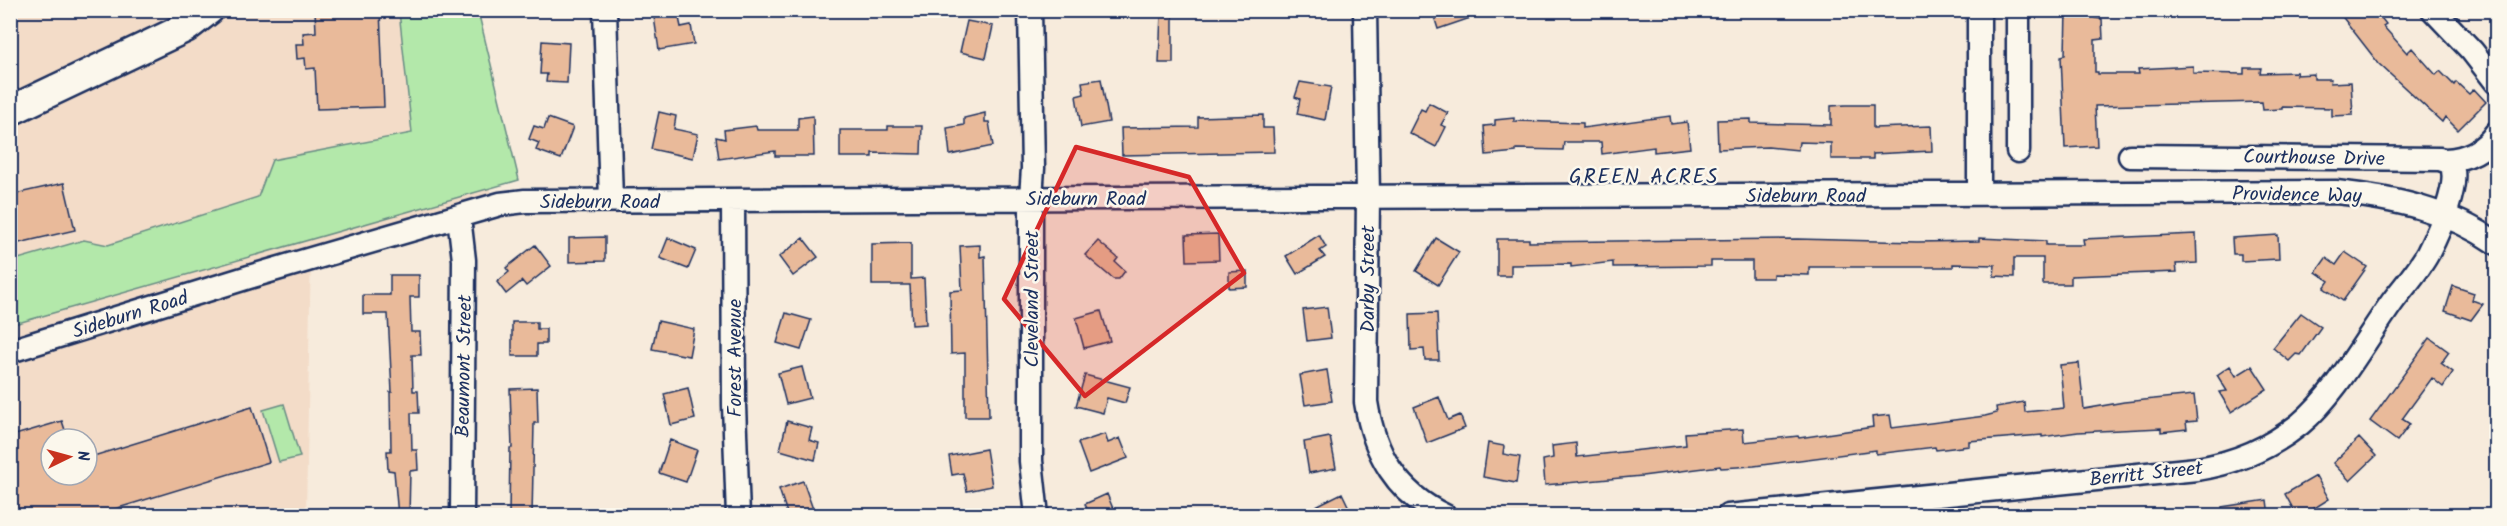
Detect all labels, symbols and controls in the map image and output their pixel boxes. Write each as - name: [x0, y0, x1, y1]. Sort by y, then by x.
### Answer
- street label: Courthouse Drive: [2243, 142, 2385, 176]
- district label: GREEN ACRES: [1569, 161, 1719, 194]
- street label: Providence Way: [2232, 179, 2363, 213]
- street label: Sideburn Road: [1746, 181, 1867, 213]
- street label: Sideburn Road: [1026, 184, 1147, 216]
- street label: Sideburn Road: [540, 187, 661, 219]
- street label: Darby Street: [1353, 225, 1385, 333]
- street label: Cleveland Street: [1017, 230, 1049, 367]
- street label: Sideburn Road: [69, 283, 194, 349]
- street label: Beaumont Street: [448, 294, 482, 438]
- street label: Forest Avenue: [720, 299, 752, 417]
- north arrow: [39, 427, 99, 487]
- text: N: [70, 450, 95, 462]
- street label: Berritt Street: [2088, 453, 2205, 497]

